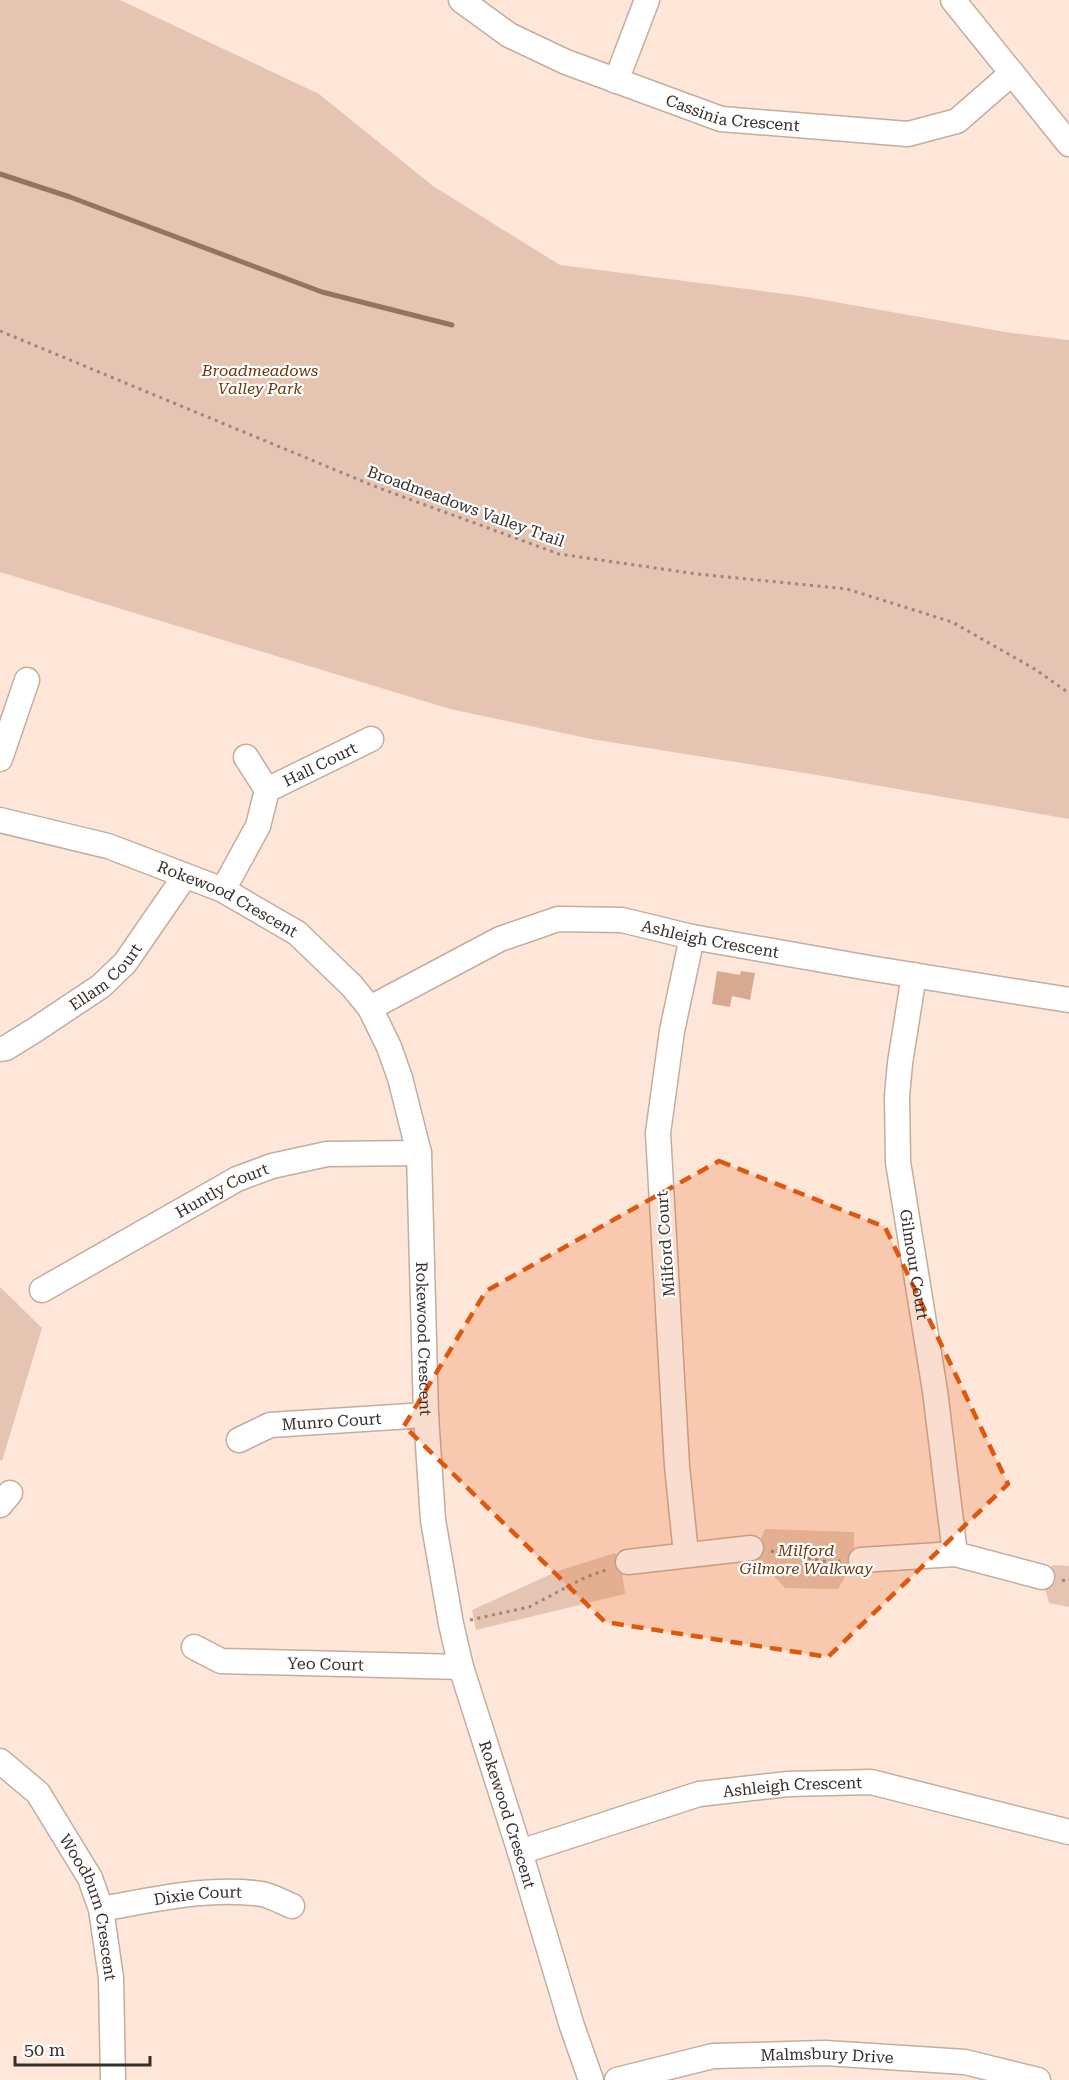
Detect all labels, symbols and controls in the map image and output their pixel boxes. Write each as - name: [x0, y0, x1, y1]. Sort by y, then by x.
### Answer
- street label: Cassinia Crescent: [663, 90, 800, 135]
- park label: Broadmeadows Valley Park: [201, 361, 318, 398]
- street label: Broadmeadows Valley Trail: [365, 462, 567, 551]
- street label: Hall Court: [280, 738, 360, 791]
- street label: Rokewood Crescent: [155, 857, 301, 941]
- street label: Ashleigh Crescent: [640, 916, 781, 962]
- street label: Ellam Court: [66, 940, 146, 1015]
- street label: Huntly Court: [172, 1159, 271, 1222]
- street label: Milford Court: [652, 1190, 679, 1298]
- street label: Gilmour Court: [896, 1208, 932, 1321]
- street label: Rokewood Crescent: [412, 1261, 435, 1416]
- street label: Munro Court: [281, 1409, 382, 1434]
- park label: Milford Gilmore Walkway: [739, 1541, 873, 1578]
- street label: Yeo Court: [287, 1654, 364, 1675]
- street label: Rokewood Crescent: [475, 1738, 539, 1891]
- street label: Ashleigh Crescent: [722, 1773, 862, 1801]
- street label: Woodburn Crescent: [55, 1831, 120, 1982]
- street label: Dixie Court: [152, 1883, 243, 1909]
- scale bar: [15, 2029, 150, 2067]
- text: 50 m: [24, 2039, 65, 2060]
- street label: Malmsbury Drive: [760, 2044, 894, 2067]

